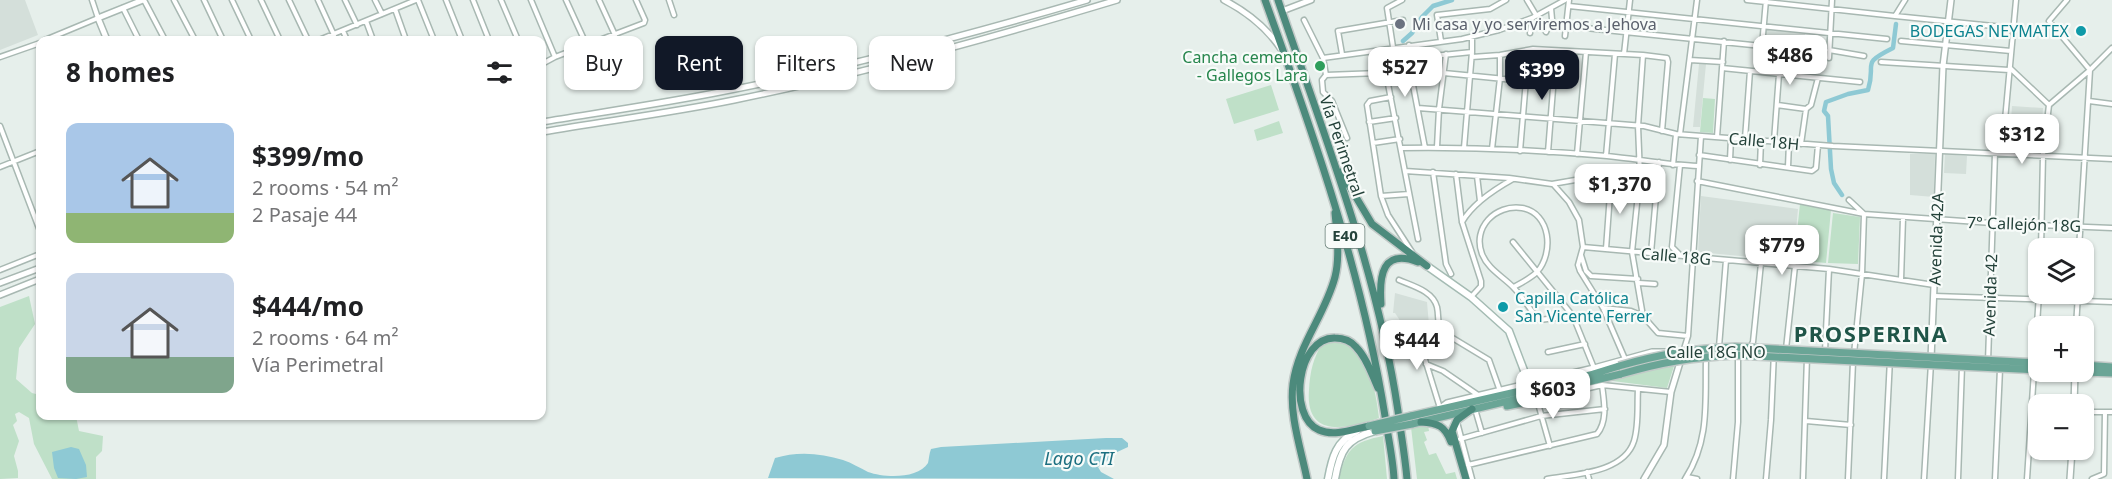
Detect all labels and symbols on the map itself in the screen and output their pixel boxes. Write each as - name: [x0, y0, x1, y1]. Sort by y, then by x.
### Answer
- place label: Mi casa y yo serviremos a Jehova: [1412, 13, 1657, 35]
- marker: Mi casa y yo serviremos a Jehova: [1393, 17, 1407, 31]
- place label: BODEGAS NEYMATEX: [1910, 20, 2070, 42]
- marker: BODEGAS NEYMATEX: [2074, 24, 2088, 38]
- pin: $486: [1754, 35, 1826, 86]
- place label: Cancha cemento - Gallegos Lara: [1182, 46, 1308, 86]
- pin: $527: [1369, 47, 1441, 98]
- pin: $399: [1506, 50, 1578, 101]
- marker: Cancha cemento - Gallegos Lara: [1313, 59, 1327, 73]
- street label: Vía Perimetral: [1314, 93, 1370, 199]
- pin: $312: [1986, 114, 2058, 165]
- street label: Calle 18H: [1728, 127, 1800, 155]
- pin: $1,370: [1571, 164, 1669, 215]
- street label: Avenida 42A: [1923, 191, 1949, 286]
- street label: 7° Callejón 18G: [1966, 211, 2082, 237]
- road number: E40: [1326, 224, 1364, 248]
- pin: $779: [1746, 225, 1818, 276]
- street label: Calle 18G: [1640, 242, 1712, 270]
- street label: Avenida 42: [1978, 253, 2002, 337]
- place label: Capilla Católica San Vicente Ferrer: [1515, 287, 1652, 327]
- marker: Capilla Católica San Vicente Ferrer: [1496, 300, 1510, 314]
- district label: PROSPERINA: [1794, 318, 1948, 348]
- pin: $444: [1381, 320, 1453, 371]
- street label: Calle 18G NO: [1666, 341, 1766, 363]
- pin: $603: [1517, 369, 1589, 420]
- water label: Lago CTI: [1044, 446, 1115, 470]

